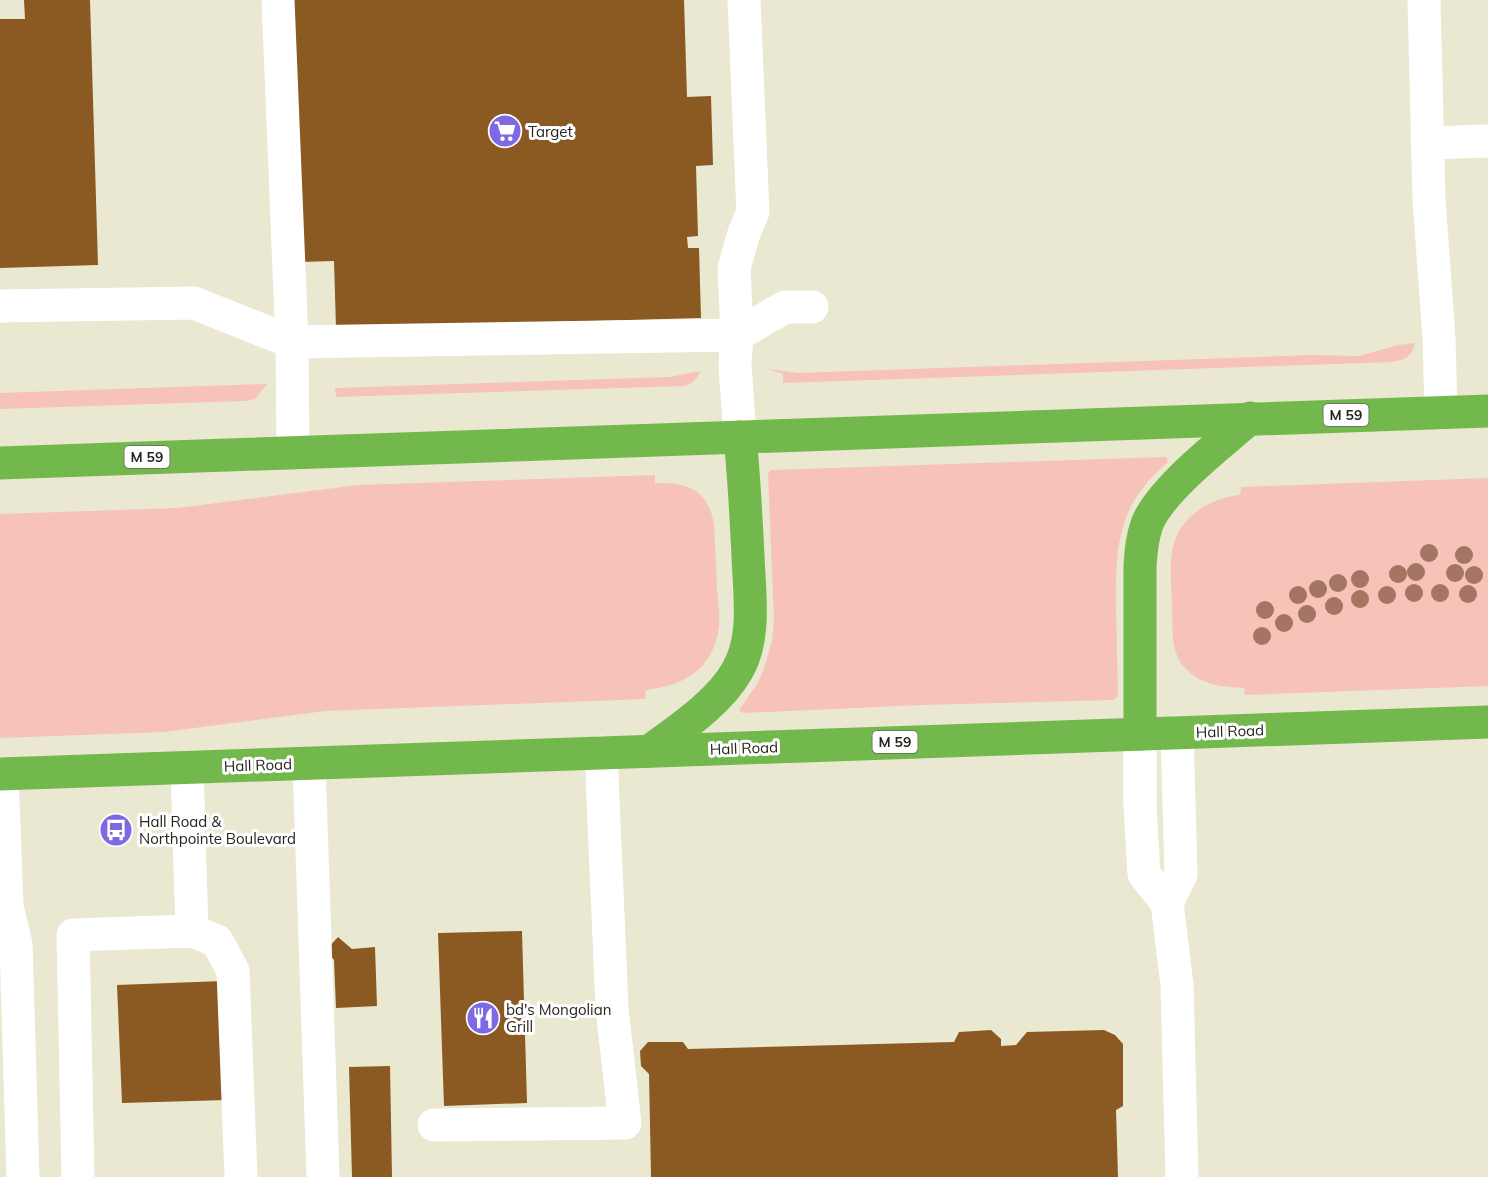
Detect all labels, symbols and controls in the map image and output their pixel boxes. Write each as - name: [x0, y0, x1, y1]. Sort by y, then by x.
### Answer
- supermarket icon: Target: [487, 113, 523, 149]
- place label: Target: [528, 122, 573, 141]
- road number: M 59: [1324, 404, 1368, 426]
- road number: M 59: [124, 446, 170, 468]
- street label: Hall Road: [1196, 720, 1264, 742]
- road number: M 59: [872, 731, 918, 753]
- street label: Hall Road: [710, 737, 778, 759]
- street label: Hall Road: [224, 754, 292, 776]
- bus stop icon: Hall Road & Northpointe Boulevard: [98, 812, 134, 848]
- place label: Hall Road & Northpointe Boulevard: [139, 812, 296, 848]
- restaurant icon: bd's Mongolian Grill: [465, 1000, 501, 1036]
- place label: bd's Mongolian Grill: [506, 1000, 611, 1036]

